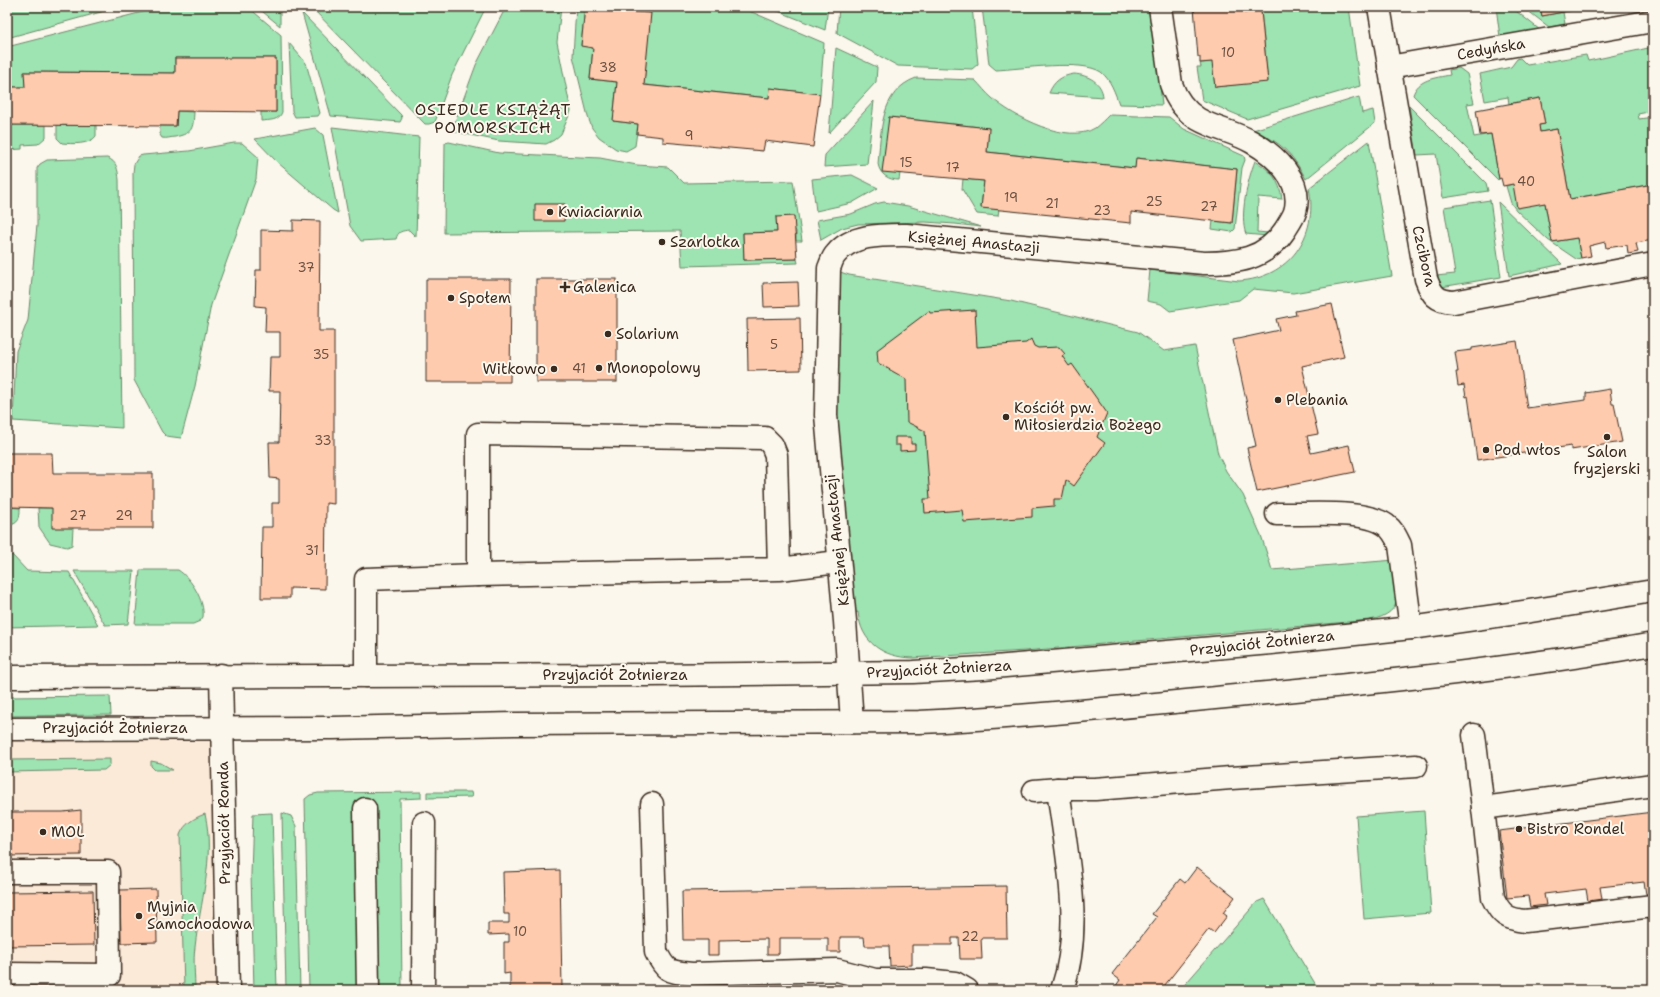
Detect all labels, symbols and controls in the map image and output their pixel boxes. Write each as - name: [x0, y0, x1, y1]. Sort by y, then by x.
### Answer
- street label: Cedyńska: [1455, 33, 1527, 65]
- house number: 10: [1221, 44, 1235, 61]
- house number: 38: [599, 59, 617, 76]
- district label: OSIEDLE KSIĄŻĄT POMORSKICH: [415, 99, 571, 138]
- house number: 9: [684, 127, 694, 144]
- house number: 15: [899, 154, 913, 171]
- house number: 17: [946, 159, 960, 176]
- house number: 40: [1517, 173, 1535, 190]
- house number: 19: [1004, 189, 1018, 206]
- house number: 25: [1146, 193, 1162, 210]
- house number: 21: [1045, 195, 1059, 212]
- house number: 27: [1200, 198, 1218, 215]
- place label: Kwiaciarnia: [558, 202, 643, 222]
- house number: 23: [1093, 202, 1111, 219]
- marker: Kwiaciarnia: [545, 207, 555, 217]
- street label: Czcibora: [1407, 224, 1441, 289]
- street label: Księżnej Anastazji: [907, 226, 1041, 258]
- place label: Szarlotka: [670, 232, 740, 252]
- marker: Szarlotka: [657, 237, 667, 247]
- house number: 37: [297, 259, 315, 276]
- place label: Galenica: [573, 277, 637, 297]
- marker: Galenica: [560, 282, 570, 292]
- place label: Społem: [459, 288, 511, 308]
- marker: Społem: [446, 293, 456, 303]
- place label: Solarium: [616, 324, 679, 344]
- marker: Solarium: [603, 329, 613, 339]
- house number: 5: [770, 336, 778, 353]
- house number: 35: [313, 346, 329, 363]
- place label: Monopolowy: [607, 358, 701, 378]
- place label: Witkowo: [482, 359, 546, 379]
- house number: 41: [572, 360, 586, 377]
- marker: Monopolowy: [594, 363, 604, 373]
- marker: Witkowo: [549, 364, 559, 374]
- place label: Plebania: [1286, 390, 1349, 410]
- marker: Plebania: [1273, 395, 1283, 405]
- place label: Kościół pw. Miłosierdzia Bożego: [1014, 398, 1161, 435]
- marker: Kościół pw. Miłosierdzia Bożego: [1001, 412, 1011, 422]
- house number: 33: [314, 432, 332, 449]
- marker: Salon fryzjerski: [1602, 432, 1612, 442]
- place label: Pod włos: [1494, 440, 1561, 460]
- place label: Salon fryzjerski: [1573, 442, 1641, 479]
- marker: Pod włos: [1481, 445, 1491, 455]
- street label: Księżnej Anastazji: [820, 473, 854, 607]
- house number: 27: [69, 507, 87, 524]
- house number: 29: [115, 507, 133, 524]
- house number: 31: [305, 542, 319, 559]
- street label: Przyjaciół Żołnierza: [1189, 625, 1336, 661]
- street label: Przyjaciół Żołnierza: [866, 655, 1013, 683]
- street label: Przyjaciół Żołnierza: [542, 665, 688, 685]
- street label: Przyjaciół Żołnierza: [42, 718, 188, 738]
- street label: Przyjaciół Ronda: [213, 760, 235, 885]
- place label: Bistro Rondel: [1527, 819, 1625, 839]
- place label: MOL: [51, 822, 85, 842]
- marker: Bistro Rondel: [1514, 824, 1524, 834]
- marker: MOL: [38, 827, 48, 837]
- place label: Myjnia Samochodowa: [147, 897, 253, 934]
- marker: Myjnia Samochodowa: [134, 911, 144, 921]
- house number: 10: [513, 923, 527, 940]
- house number: 22: [961, 928, 979, 945]

